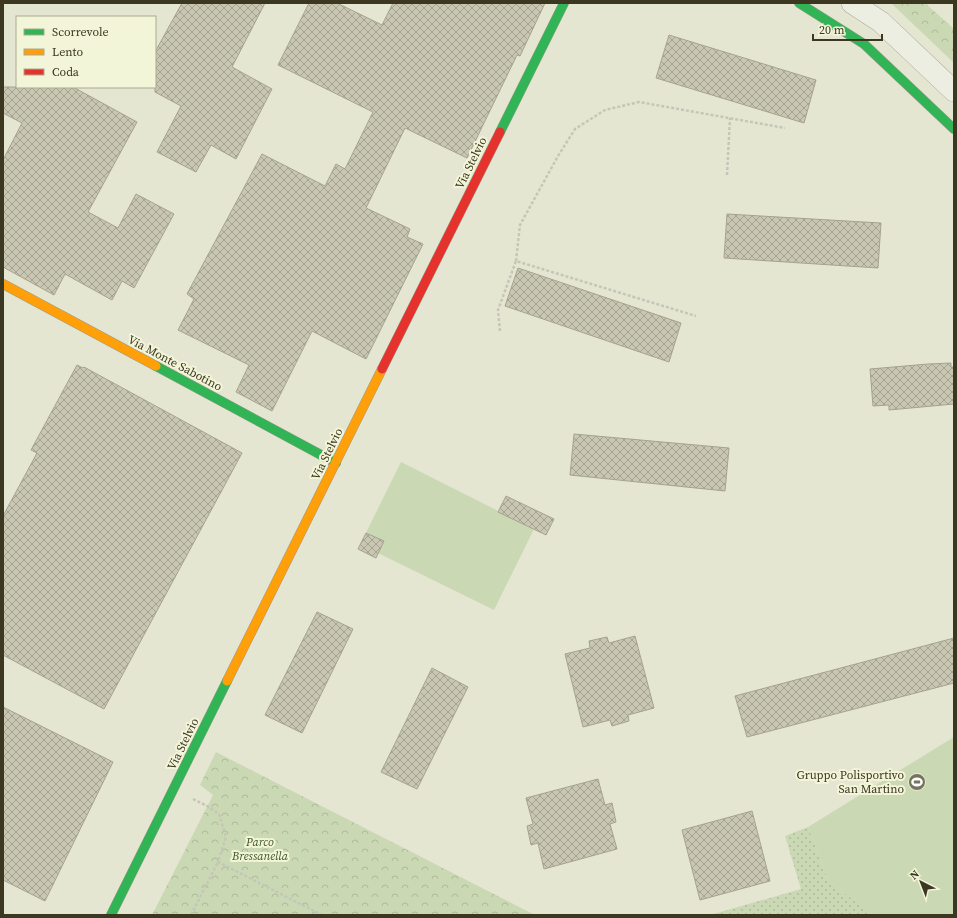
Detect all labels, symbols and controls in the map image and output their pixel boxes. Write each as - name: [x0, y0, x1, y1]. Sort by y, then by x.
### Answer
- legend: [16, 16, 156, 88]
- scale bar: [813, 16, 882, 42]
- text: 20 m: [819, 22, 845, 38]
- text: Scorrevole: [52, 24, 109, 40]
- text: Lento: [52, 44, 83, 60]
- text: Coda: [52, 64, 80, 80]
- street label: Via Stelvio: [452, 134, 491, 192]
- street label: Via Monte Sabotino: [125, 331, 225, 395]
- street label: Via Stelvio: [308, 425, 347, 483]
- street label: Via Stelvio: [164, 715, 203, 773]
- place label: Gruppo Polisportivo San Martino: [796, 767, 904, 797]
- sports icon: Gruppo Polisportivo San Martino: [907, 772, 927, 792]
- park label: Parco Bressanella: [231, 834, 289, 864]
- north arrow: [901, 862, 941, 902]
- text: N: [907, 867, 923, 883]

